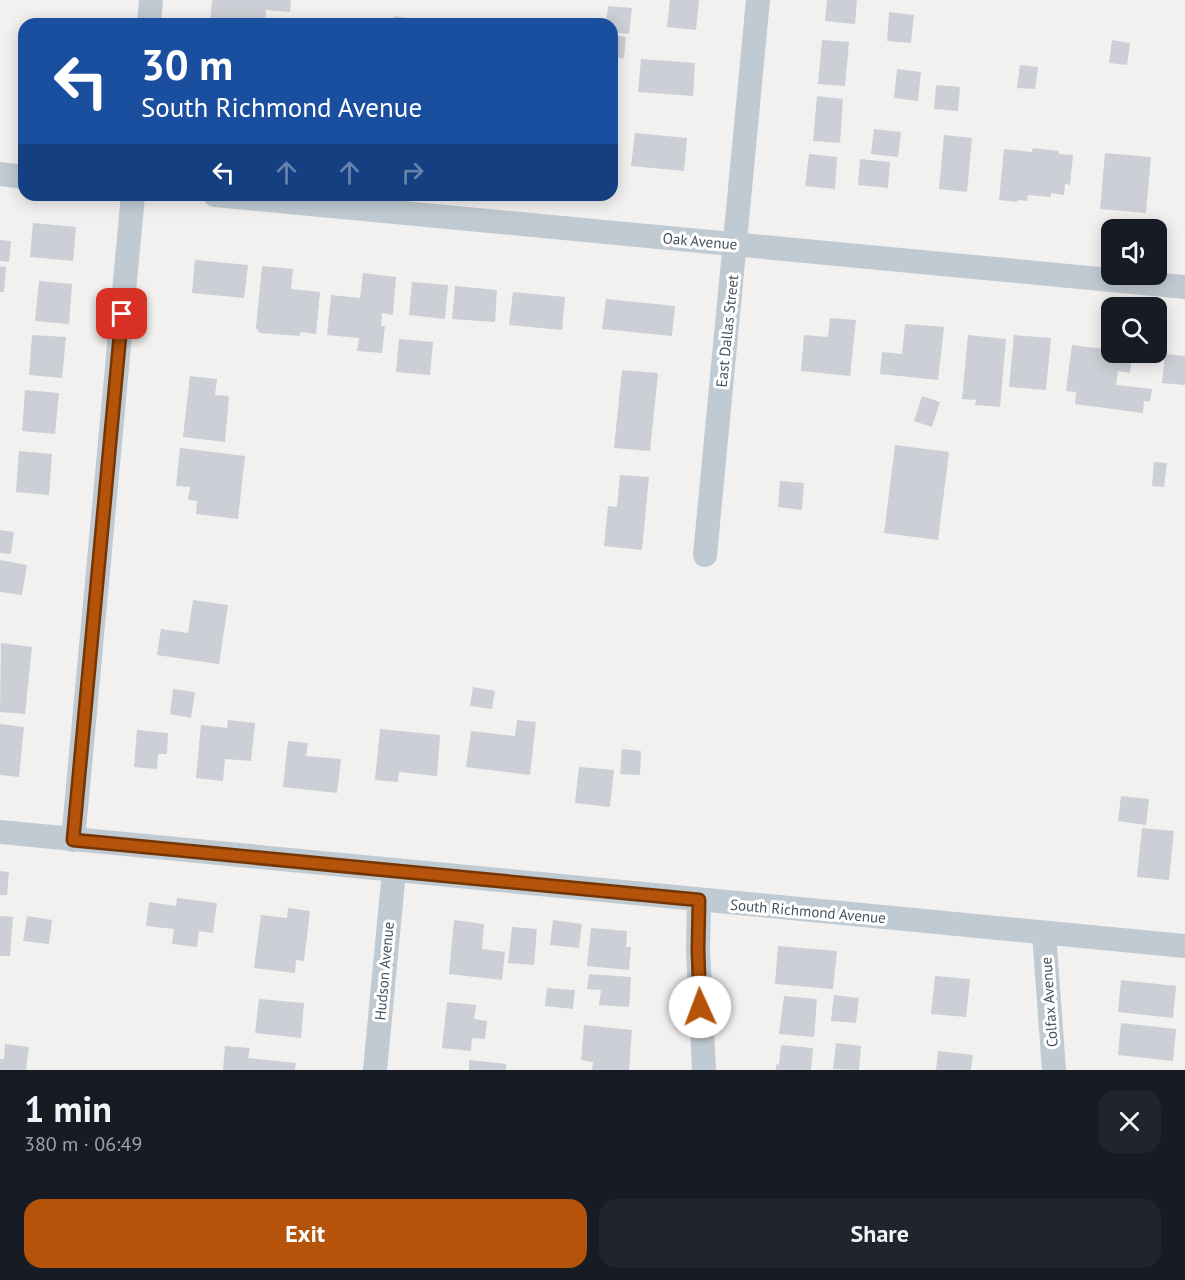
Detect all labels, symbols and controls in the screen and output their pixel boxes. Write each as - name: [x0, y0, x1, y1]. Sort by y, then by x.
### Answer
- text: 30 m: [141, 37, 233, 92]
- icon: left: [42, 42, 120, 120]
- text: South Richmond Avenue: [141, 90, 422, 124]
- icon: left: [207, 156, 240, 189]
- icon: ahead: [270, 156, 303, 189]
- icon: ahead: [333, 156, 366, 189]
- icon: right: [396, 156, 429, 189]
- map controls: [1101, 219, 1167, 363]
- button: sound: [1101, 219, 1167, 285]
- street label: Oak Avenue: [662, 228, 738, 254]
- street label: East Dallas Street: [712, 274, 742, 388]
- pin: [96, 288, 147, 339]
- icon: arrive: [105, 297, 138, 330]
- button: search: [1101, 297, 1167, 363]
- street label: South Richmond Avenue: [729, 895, 887, 927]
- street label: Hudson Avenue: [370, 921, 398, 1021]
- street label: Colfax Avenue: [1036, 956, 1062, 1048]
- position arrow: [668, 975, 732, 1039]
- text: 1 min: [24, 1085, 112, 1132]
- button: close: [1098, 1090, 1161, 1153]
- text: 380 m · 06:49: [24, 1131, 142, 1157]
- button: Exit: [24, 1199, 587, 1268]
- button: Share: [599, 1199, 1161, 1268]

